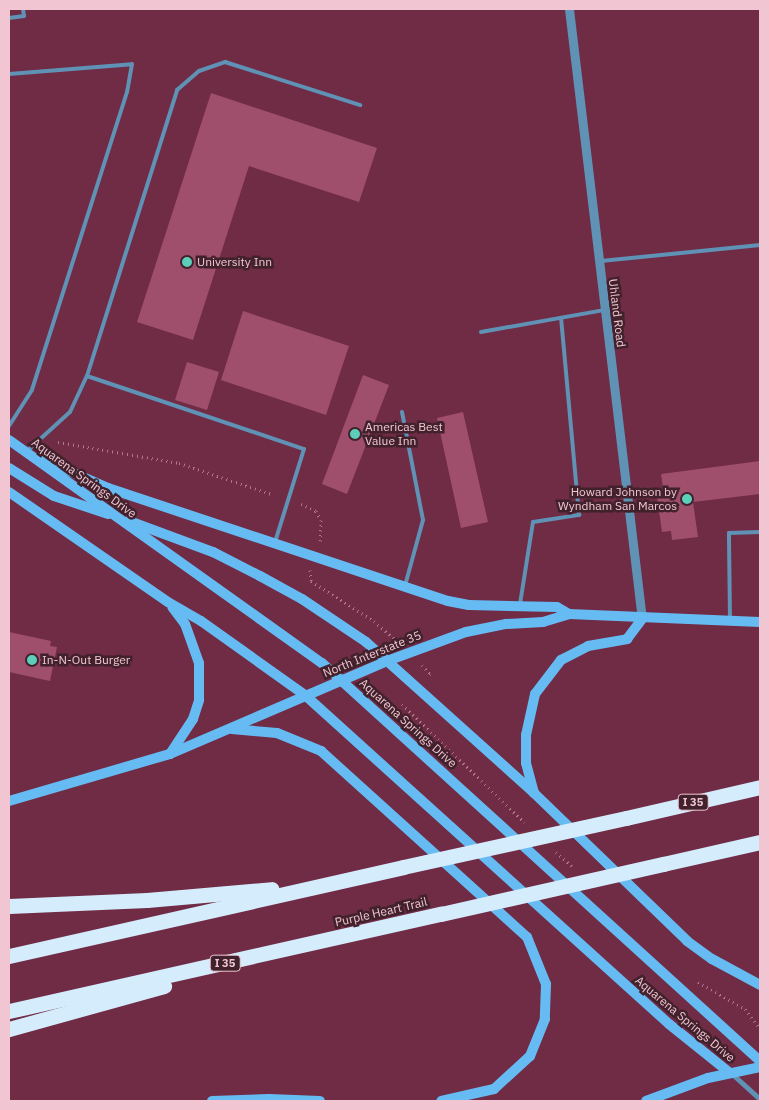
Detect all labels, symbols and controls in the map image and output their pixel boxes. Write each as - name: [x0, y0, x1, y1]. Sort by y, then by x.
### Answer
- place label: University Inn: [197, 255, 272, 269]
- marker: University Inn: [181, 256, 193, 268]
- street label: Uhland Road: [606, 278, 628, 348]
- place label: Americas Best Value Inn: [365, 420, 443, 448]
- marker: Americas Best Value Inn: [349, 428, 361, 440]
- street label: Aquarena Springs Drive: [29, 435, 139, 521]
- place label: Howard Johnson by Wyndham San Marcos: [558, 485, 677, 513]
- marker: Howard Johnson by Wyndham San Marcos: [681, 493, 693, 505]
- street label: North Interstate 35: [321, 628, 423, 680]
- place label: In-N-Out Burger: [42, 653, 130, 667]
- marker: In-N-Out Burger: [26, 654, 38, 666]
- street label: Aquarena Springs Drive: [356, 676, 460, 770]
- road number: I 35: [677, 794, 709, 810]
- street label: Purple Heart Trail: [333, 894, 429, 930]
- road number: I 35: [209, 954, 241, 971]
- street label: Aquarena Springs Drive: [632, 973, 738, 1065]

